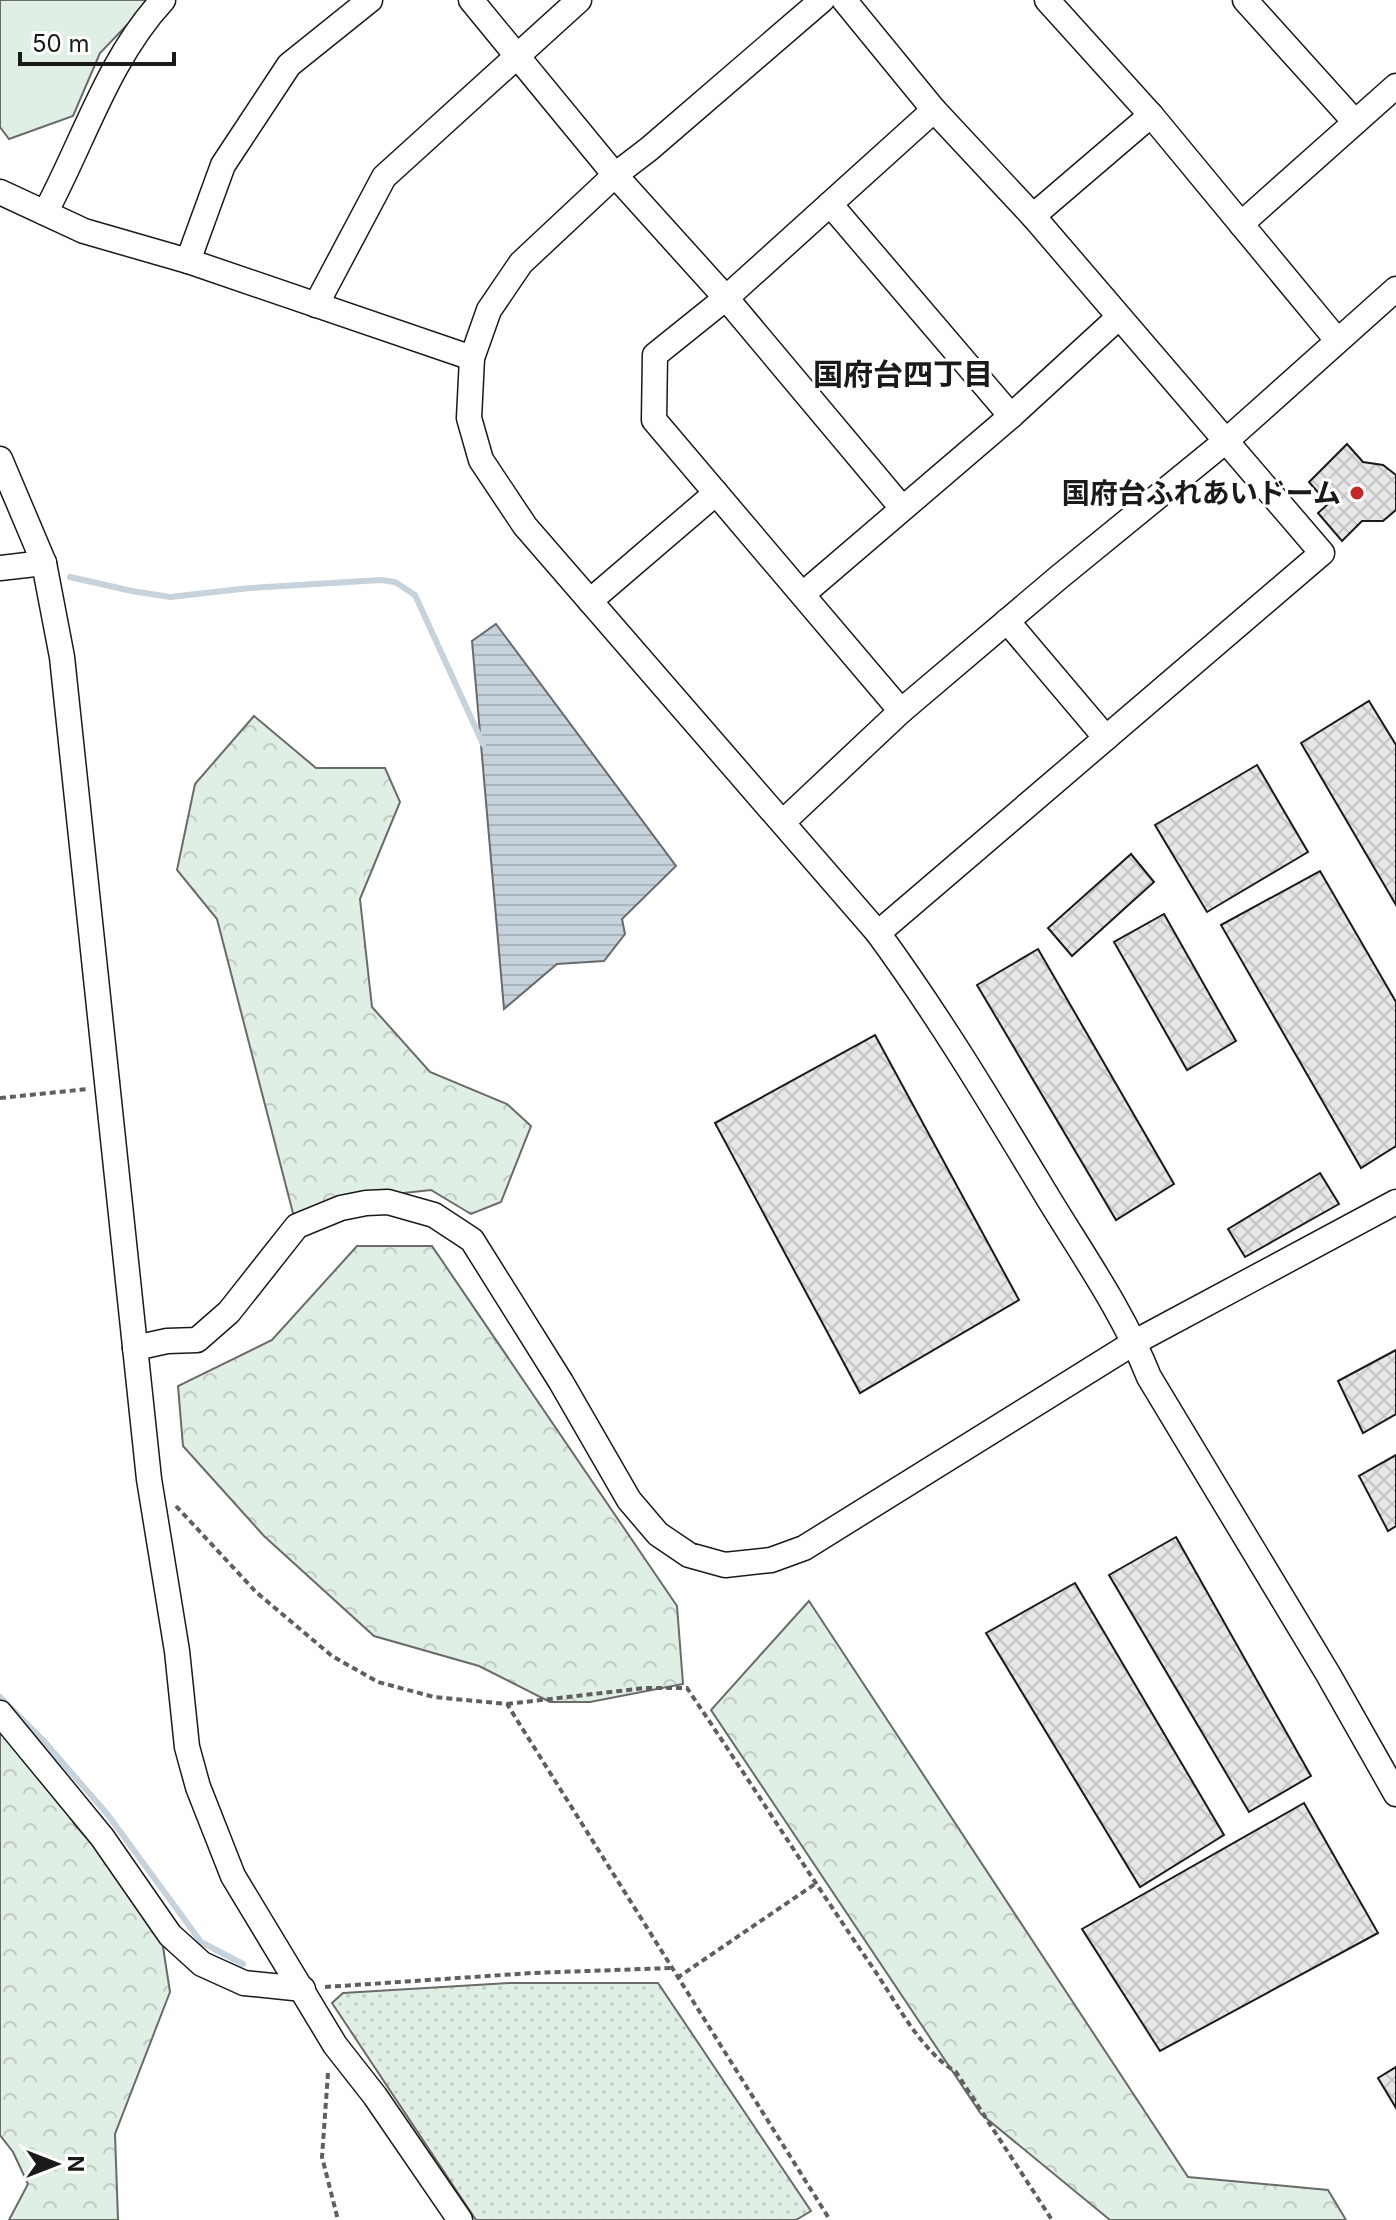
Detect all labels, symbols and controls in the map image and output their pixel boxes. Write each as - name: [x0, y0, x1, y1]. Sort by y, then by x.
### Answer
- scale bar: [20, 16, 174, 66]
- text: 50 m: [32, 29, 90, 58]
- district label: 国府台四丁目: [813, 356, 993, 392]
- place label: 国府台ふれあいドーム: [1062, 476, 1341, 510]
- marker: 国府台ふれあいドーム: [1348, 484, 1366, 502]
- north arrow: [16, 2124, 96, 2204]
- text: N: [63, 2156, 89, 2172]

